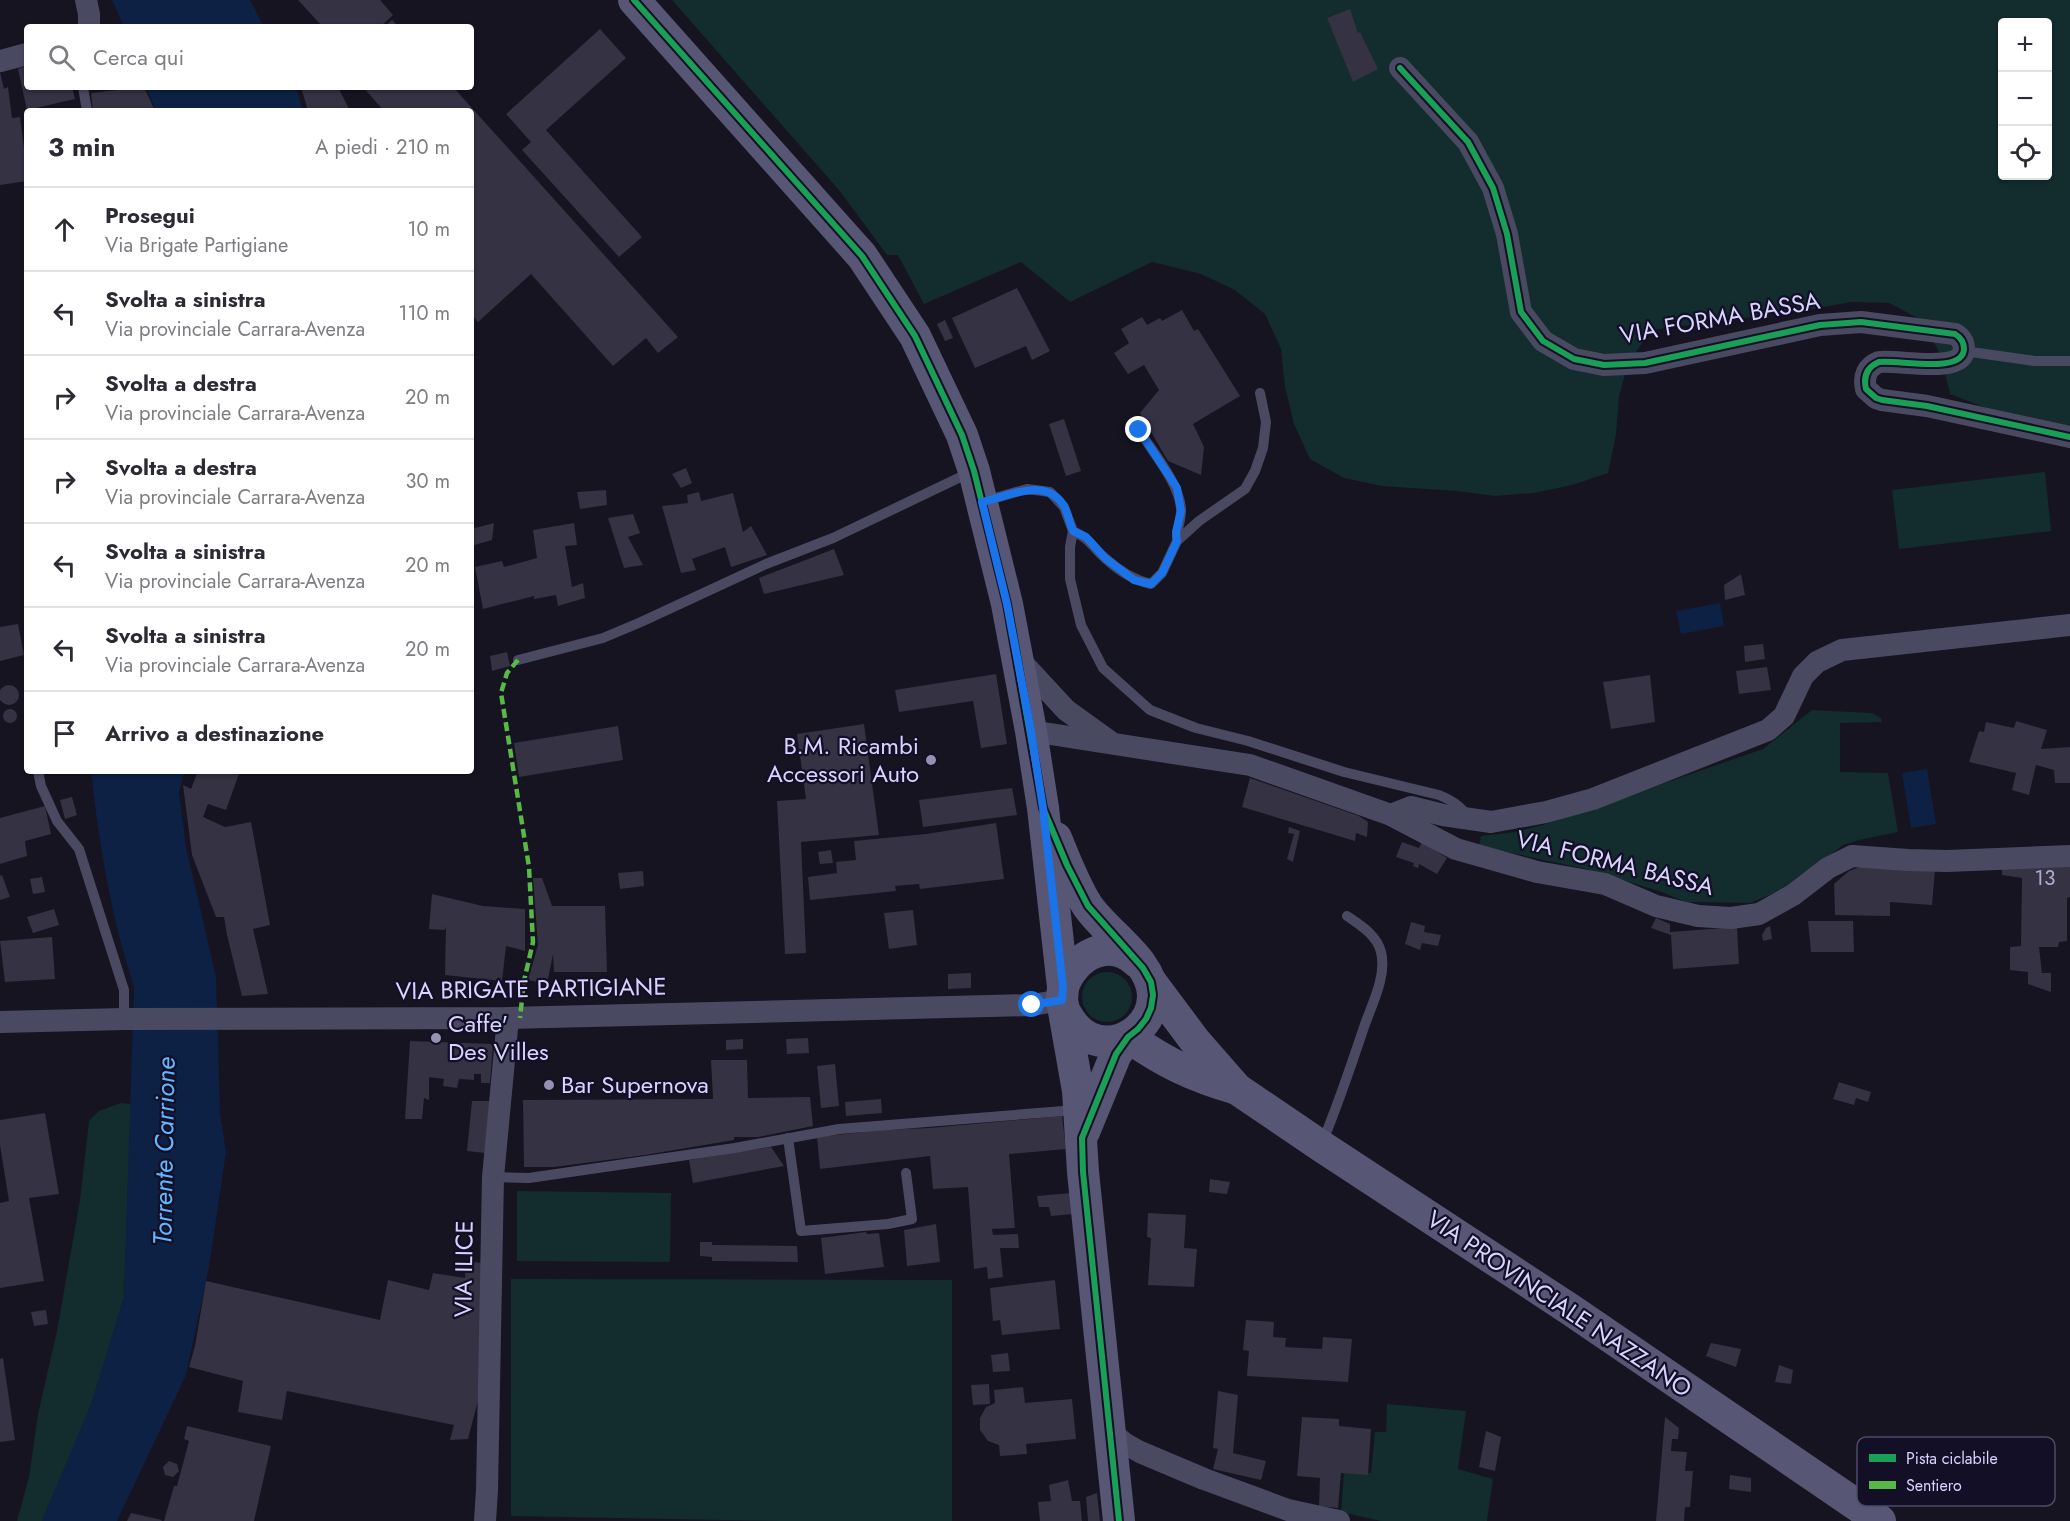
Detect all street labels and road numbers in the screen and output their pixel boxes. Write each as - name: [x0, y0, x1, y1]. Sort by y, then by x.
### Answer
- street label: VIA FORMA BASSA: [1617, 283, 1823, 352]
- street label: VIA FORMA BASSA: [1513, 821, 1718, 904]
- street label: VIA BRIGATE PARTIGIANE: [395, 969, 667, 1008]
- street label: VIA PROVINCIALE NAZZANO: [1420, 1201, 1699, 1406]
- street label: VIA ILICE: [445, 1220, 482, 1318]

